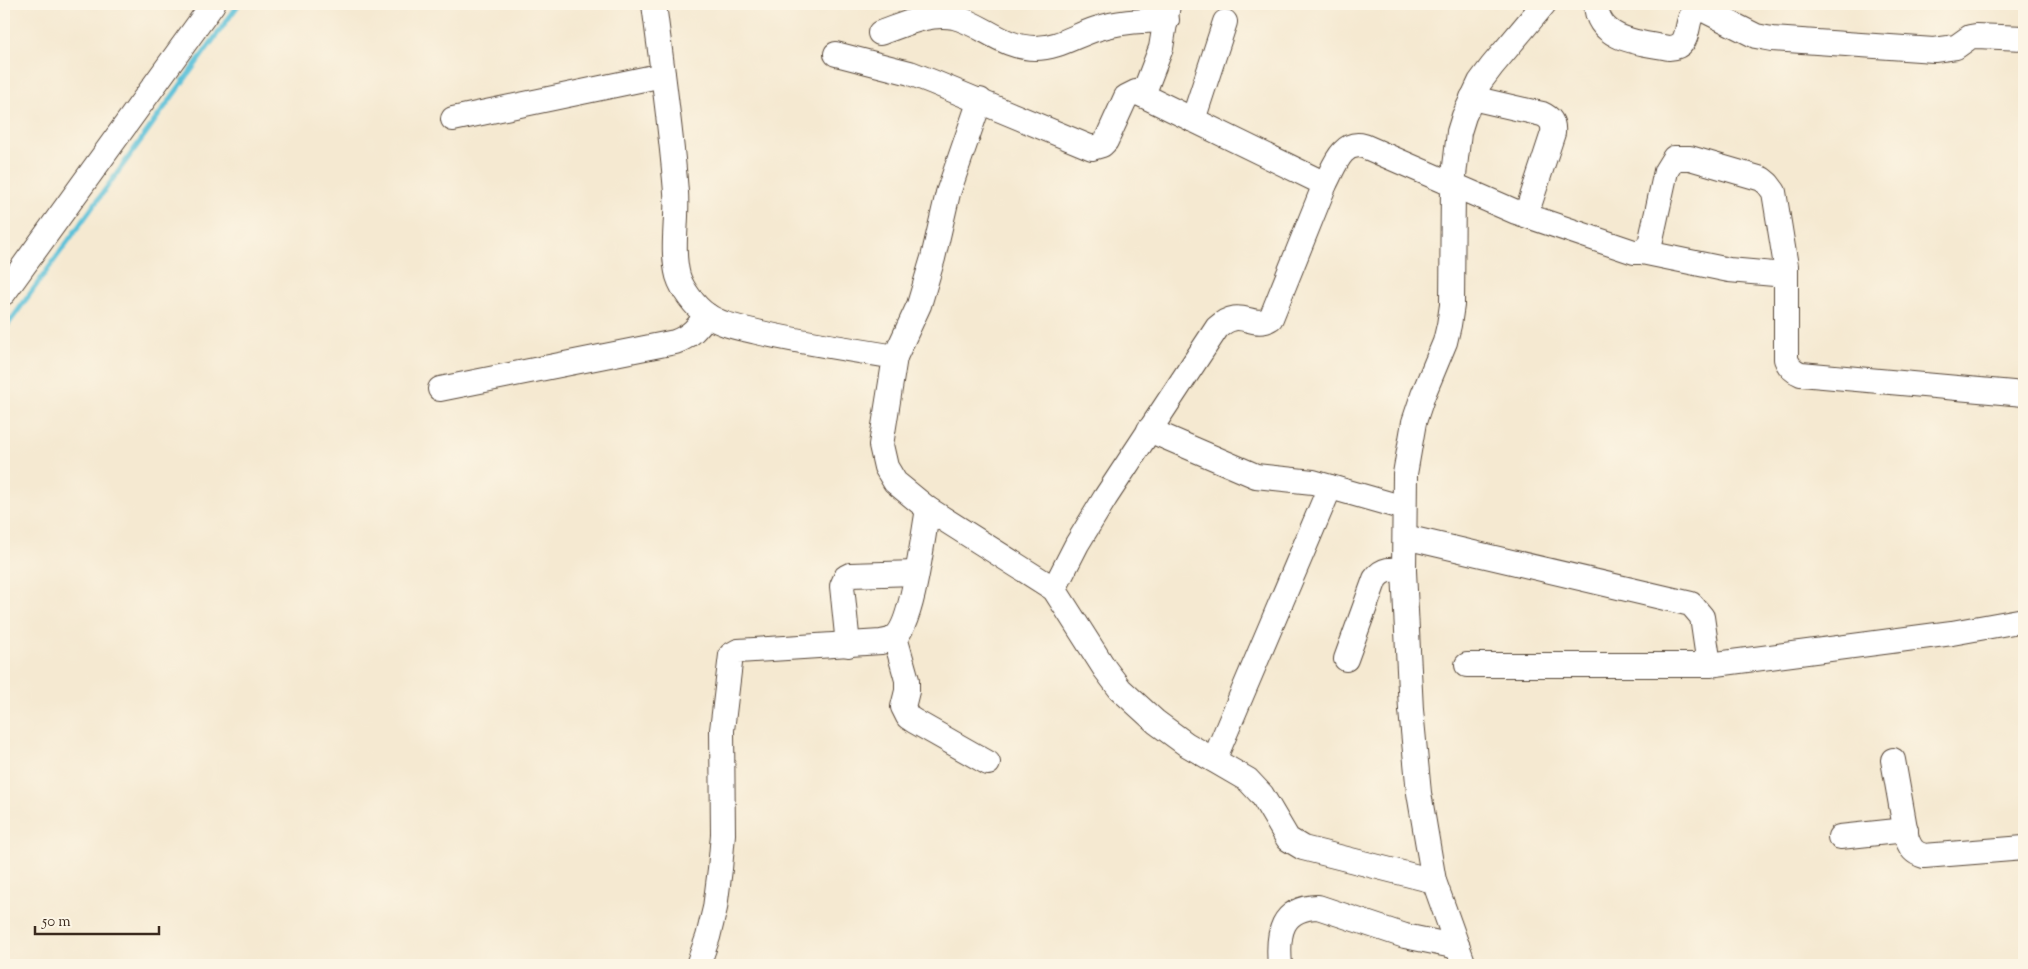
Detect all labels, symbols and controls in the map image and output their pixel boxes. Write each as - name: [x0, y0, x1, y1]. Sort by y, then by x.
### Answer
- scale bar: [35, 904, 159, 936]
- text: 50 m: [41, 912, 71, 933]

